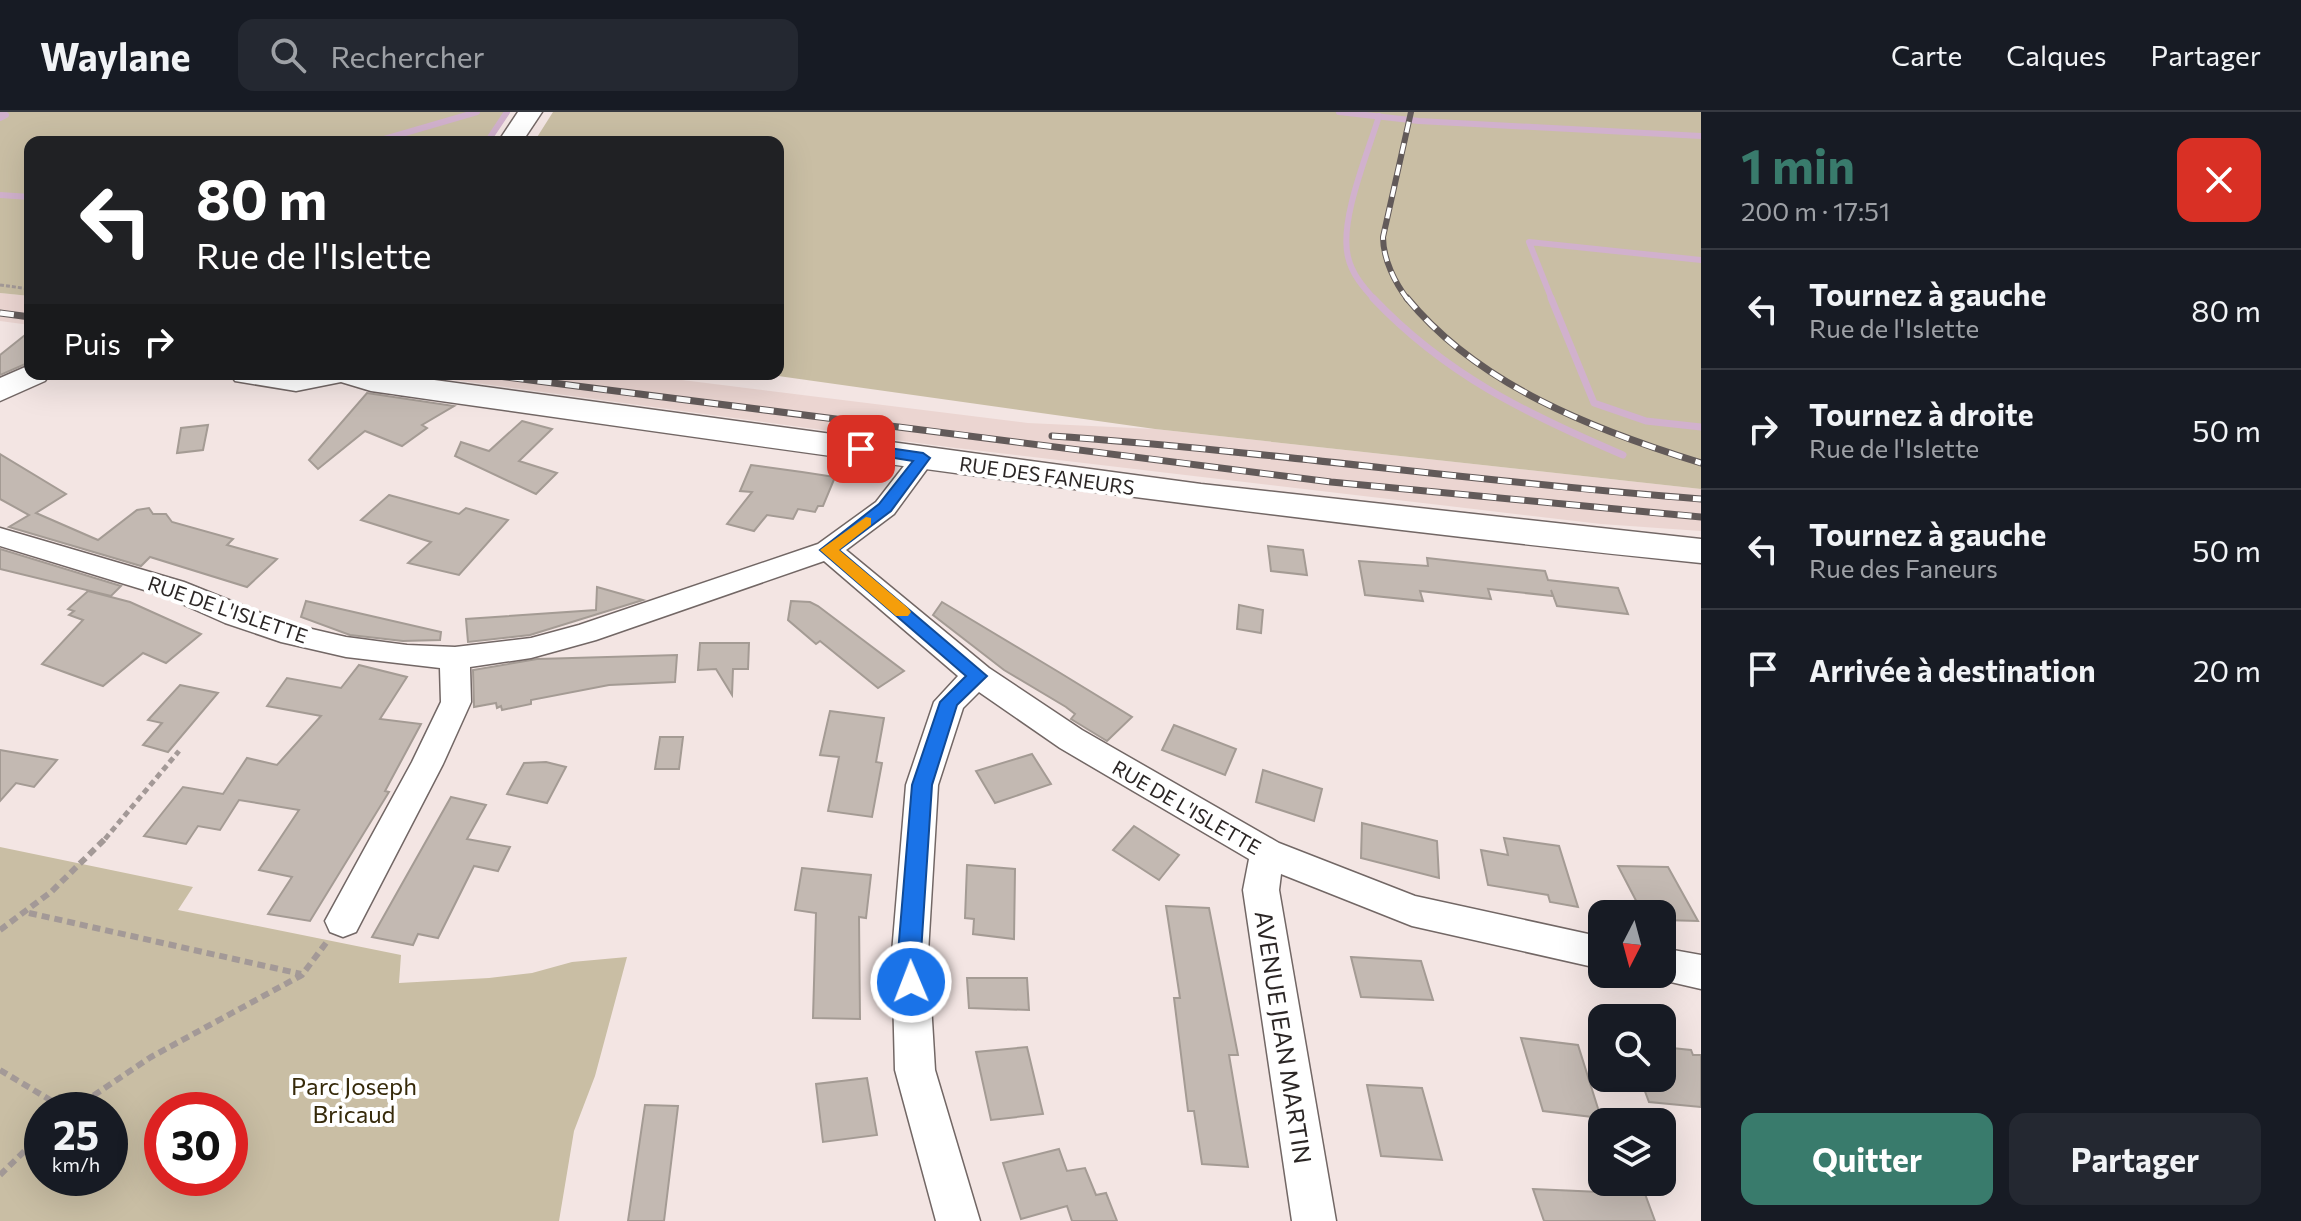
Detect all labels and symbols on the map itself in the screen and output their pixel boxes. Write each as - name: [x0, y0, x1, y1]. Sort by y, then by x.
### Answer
- pin: [827, 415, 895, 483]
- street label: RUE DES FANEURS: [958, 451, 1136, 499]
- street label: RUE DE L'ISLETTE: [145, 570, 311, 648]
- street label: RUE DE L'ISLETTE: [1109, 755, 1265, 859]
- north arrow: [1588, 900, 1676, 988]
- street label: AVENUE JEAN MARTIN: [1250, 908, 1318, 1166]
- position arrow: [869, 940, 953, 1024]
- park label: Parc Joseph Bricaud: [291, 1071, 417, 1128]
- speed limit sign: 30: [144, 1092, 248, 1196]

